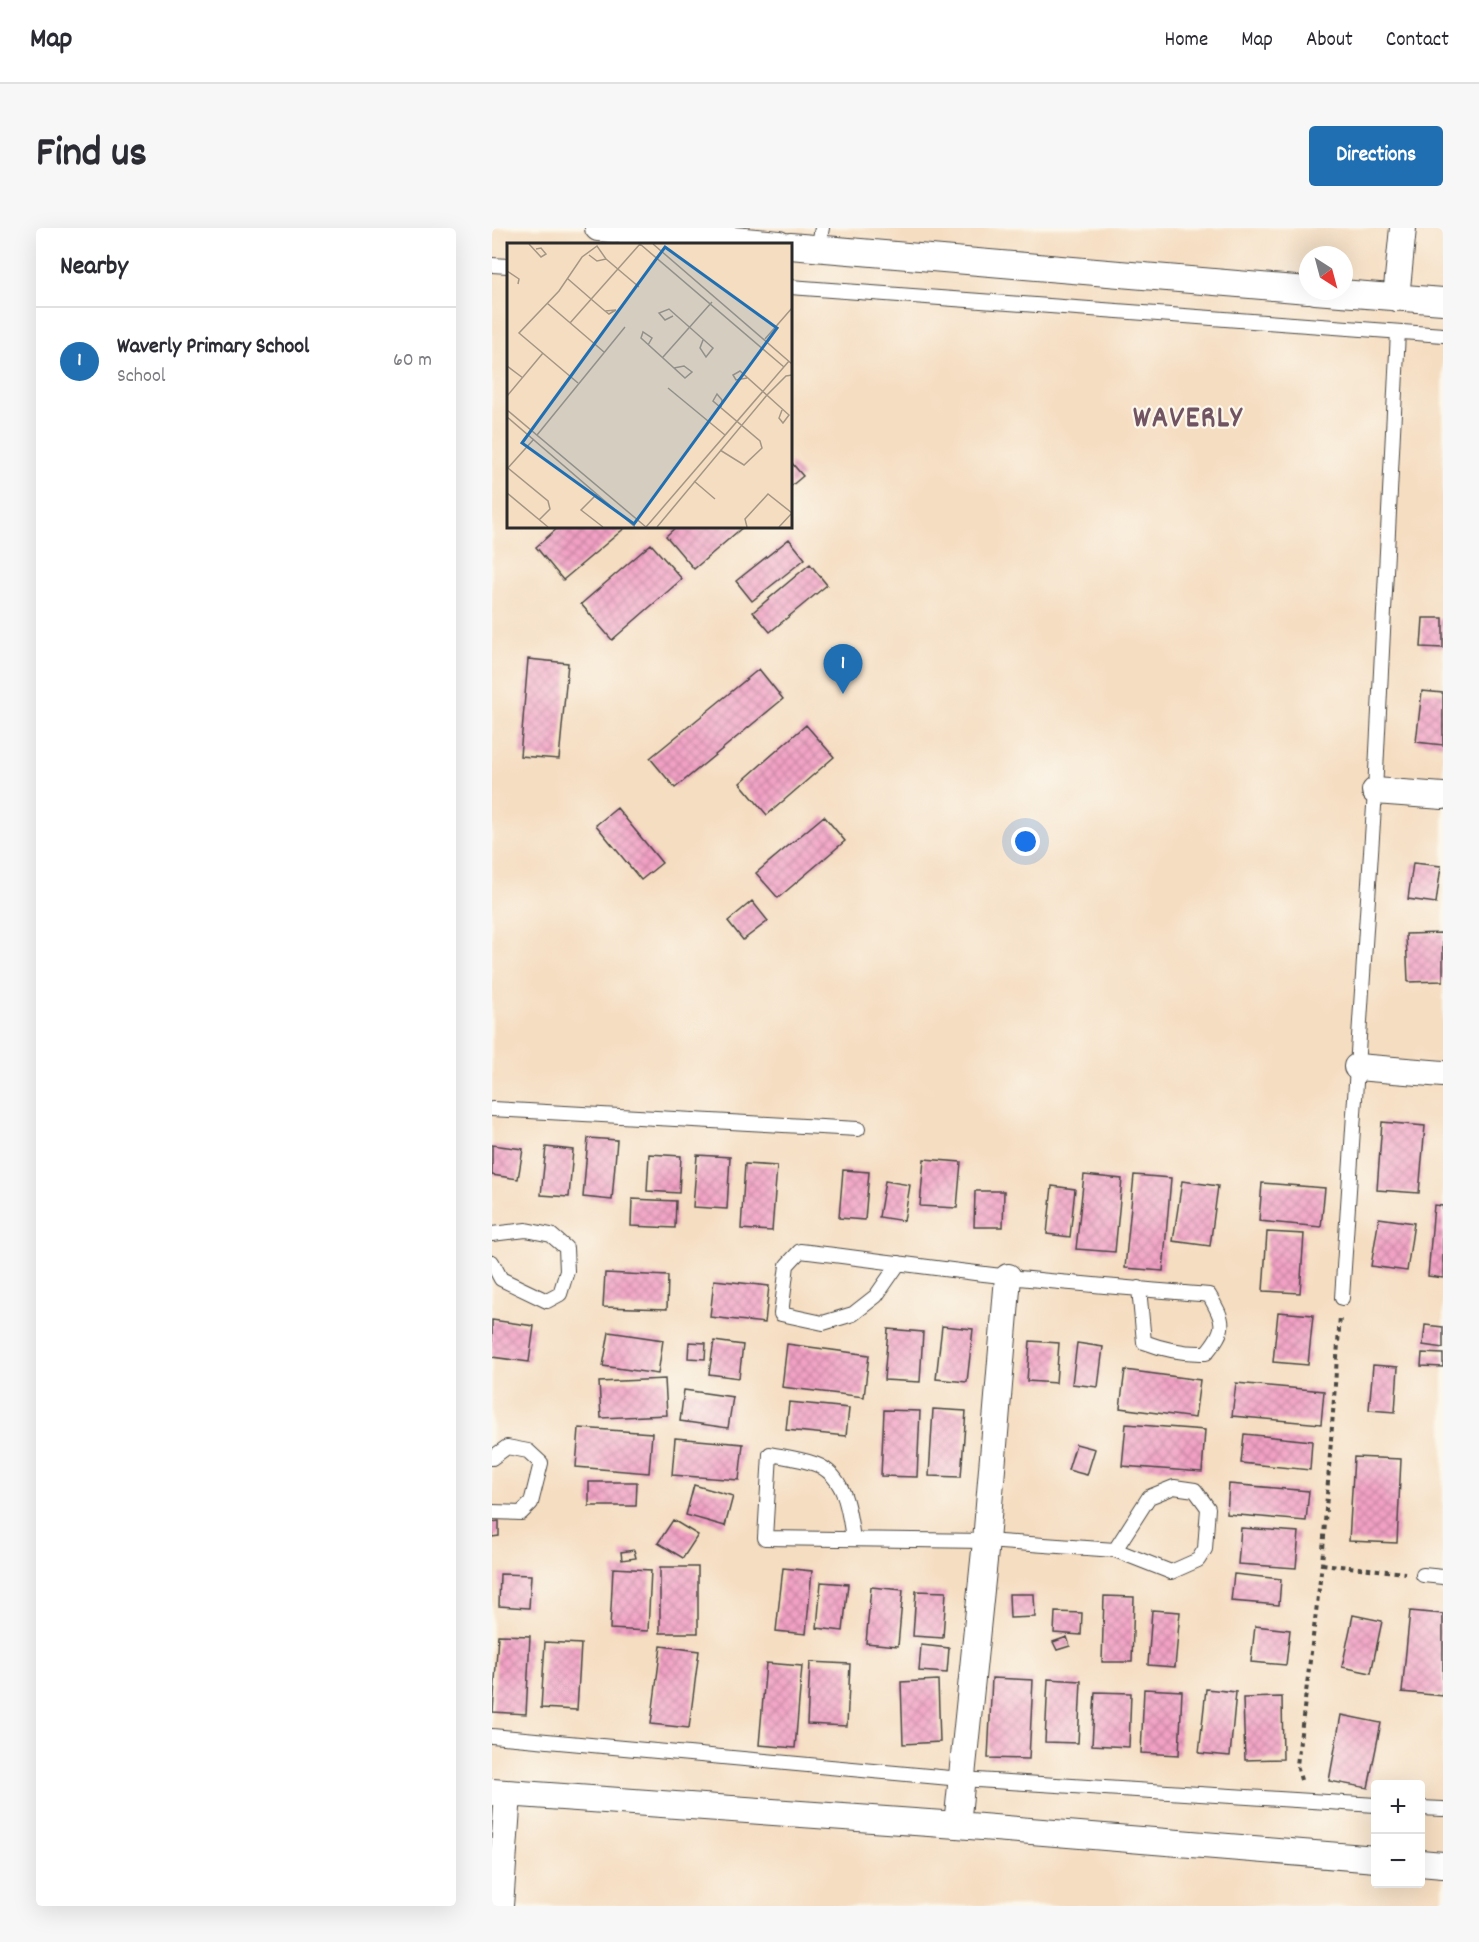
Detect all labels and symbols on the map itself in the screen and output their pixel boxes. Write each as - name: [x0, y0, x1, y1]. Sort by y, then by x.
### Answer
- inset map: [507, 243, 792, 528]
- north arrow: [1299, 246, 1353, 300]
- district label: WAVERLY: [1133, 399, 1244, 442]
- pin: 1: [824, 644, 862, 694]
- your location: [1011, 827, 1040, 856]

